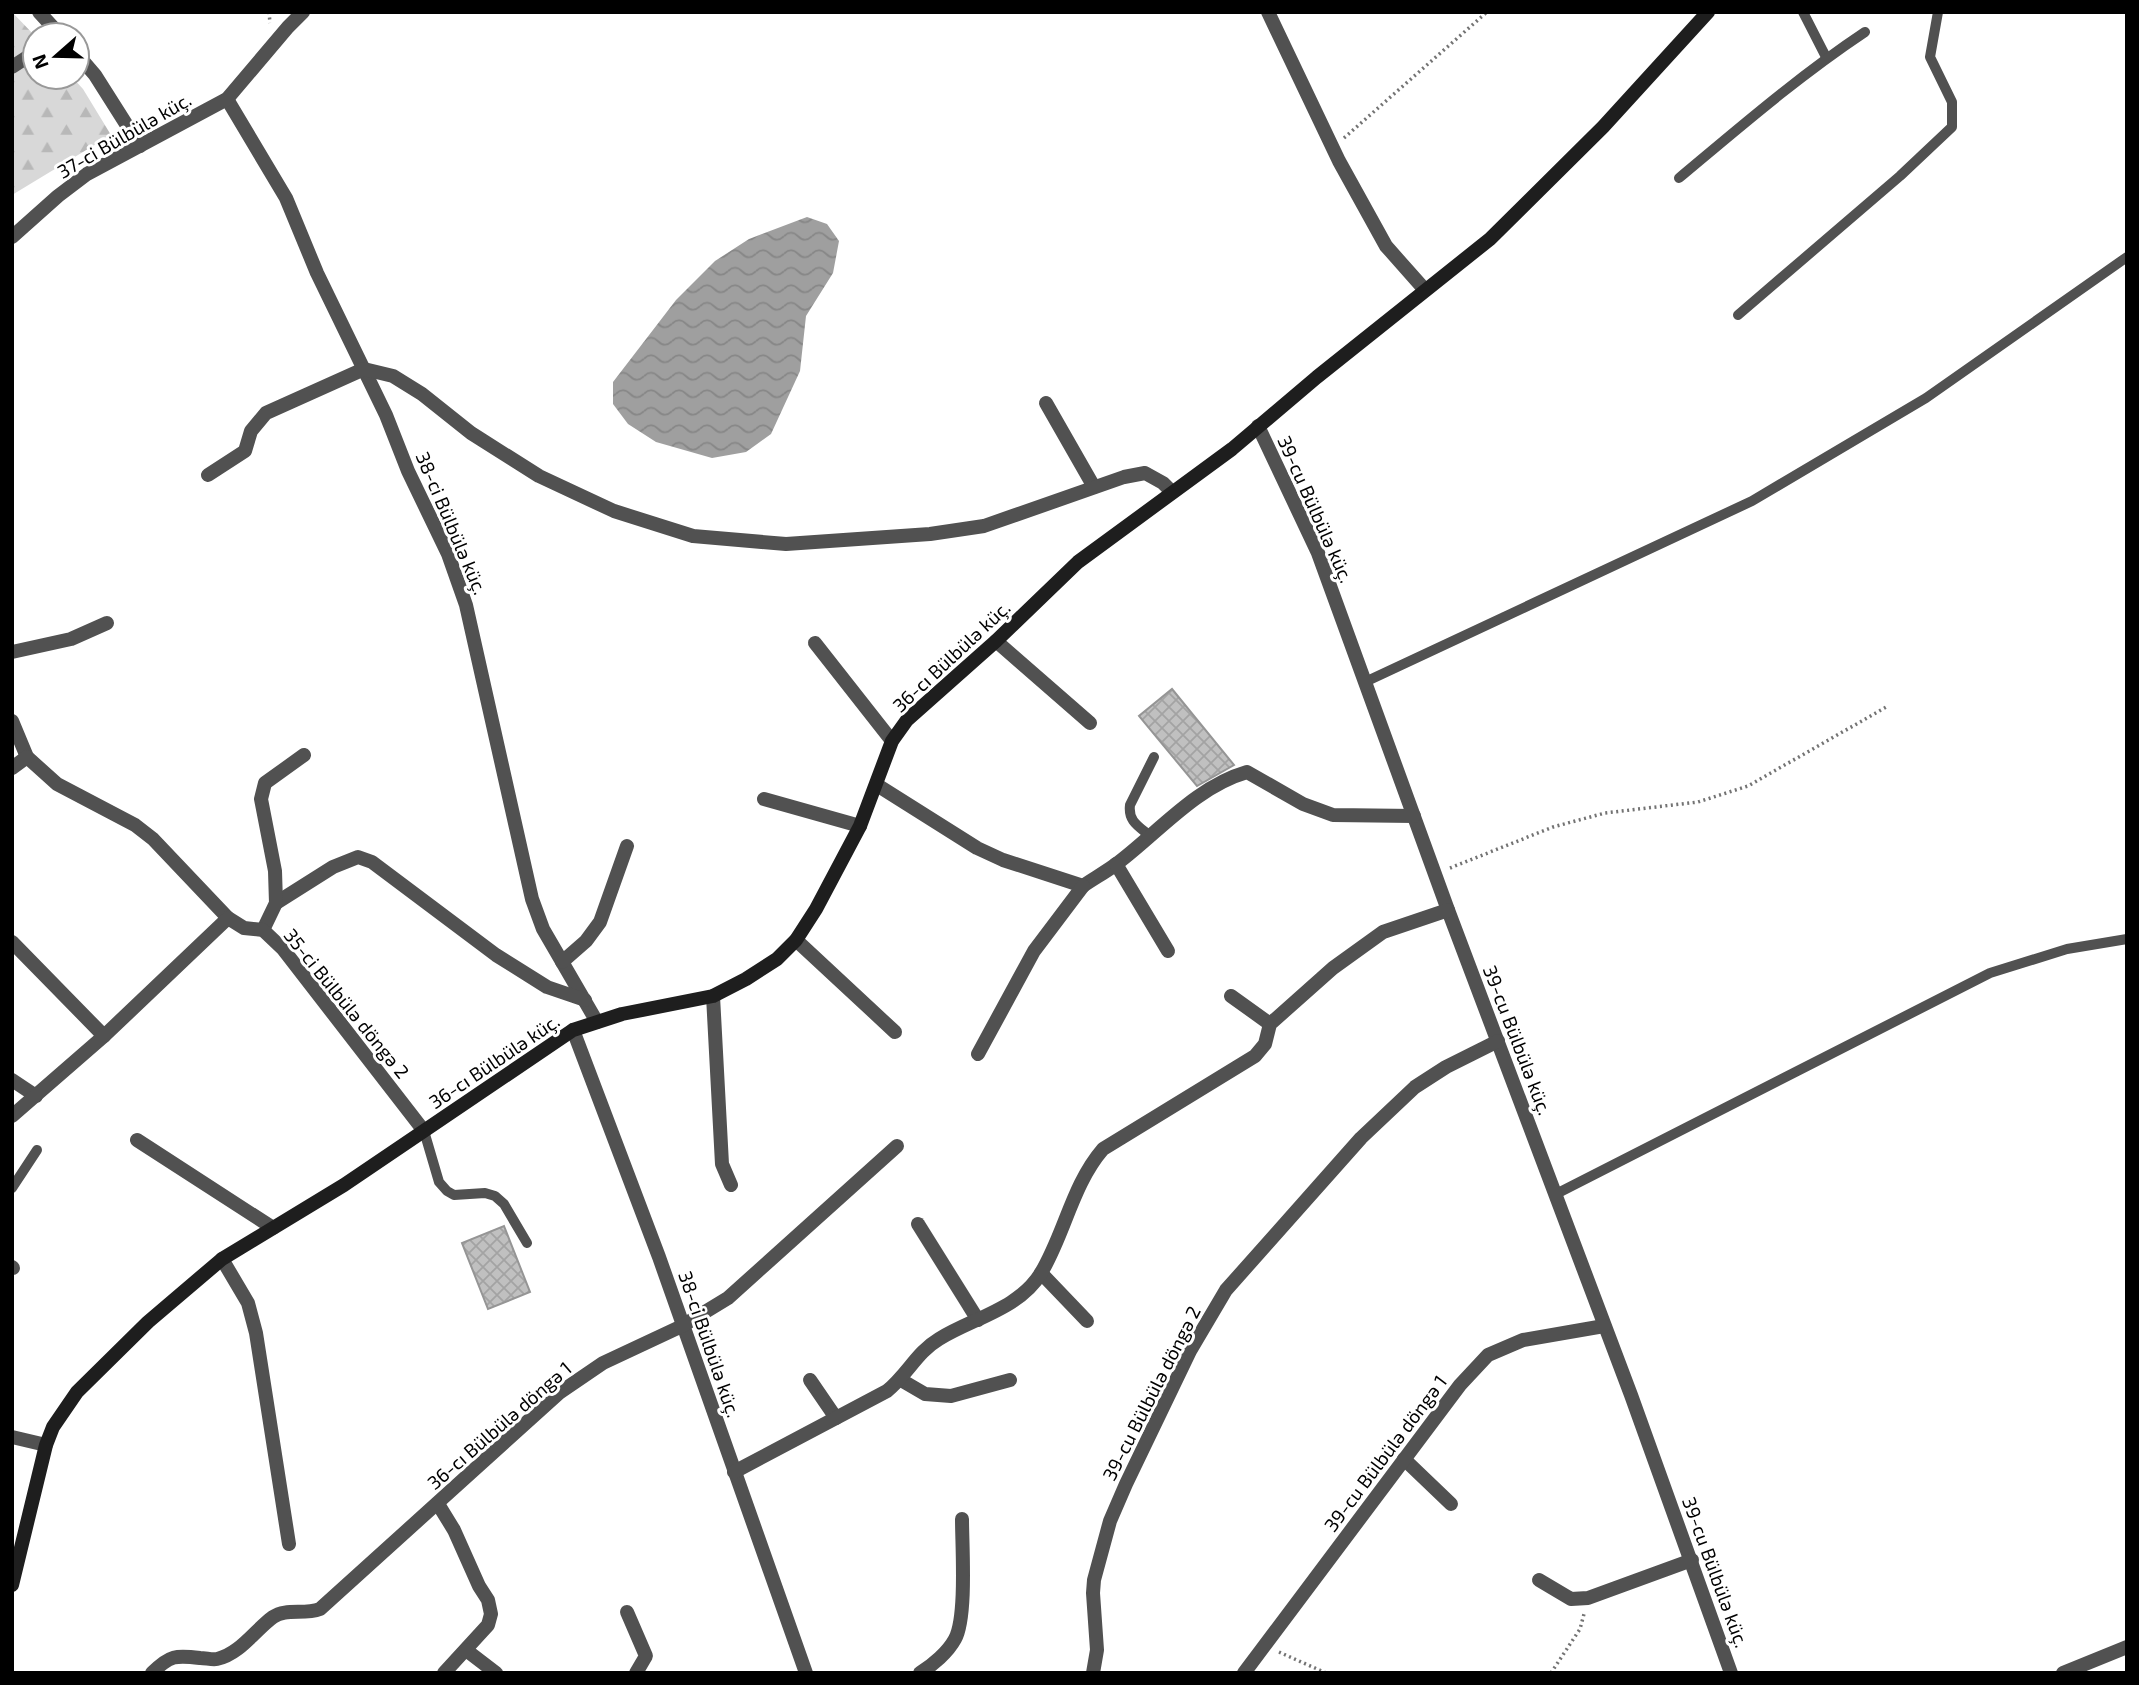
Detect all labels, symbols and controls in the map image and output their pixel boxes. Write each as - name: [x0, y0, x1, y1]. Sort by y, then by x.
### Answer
- north arrow: [21, 21, 91, 91]
- text: N: [26, 52, 53, 72]
- street label: 37-ci Bülbülə küç.: [53, 87, 196, 184]
- street label: 39-cu Bülbülə küç.: [1272, 432, 1359, 586]
- street label: 38-ci Bülbülə küç.: [411, 448, 492, 598]
- street label: 36-cı Bülbülə küç.: [887, 596, 1015, 717]
- street label: 35-ci Bülbülə döngə 2: [280, 924, 414, 1082]
- street label: 39-cu Bülbülə küç.: [1478, 962, 1557, 1118]
- street label: 36-cı Bülbülə küç.: [424, 1009, 564, 1114]
- street label: 38-ci Bülbülə küç.: [673, 1268, 746, 1420]
- street label: 39-cu Bülbülə döngə 2: [1097, 1302, 1205, 1484]
- street label: 36-cı Bülbülə döngə 1: [422, 1356, 576, 1494]
- street label: 39-cu Bülbülə döngə 1: [1319, 1370, 1451, 1536]
- street label: 39-cu Bülbülə küç.: [1677, 1494, 1754, 1651]

